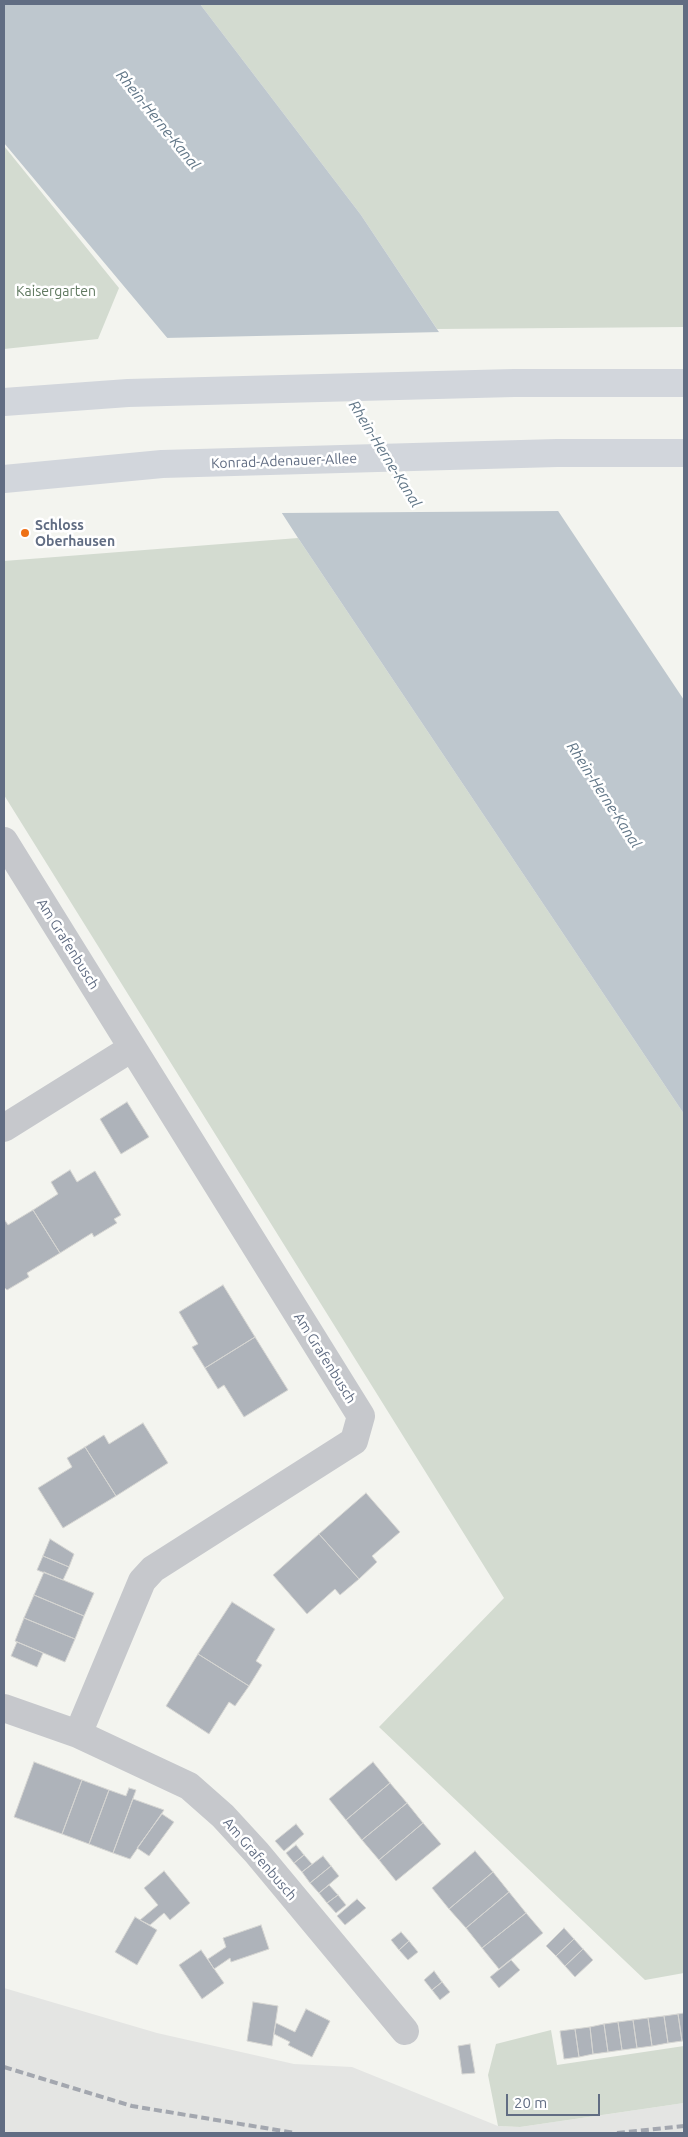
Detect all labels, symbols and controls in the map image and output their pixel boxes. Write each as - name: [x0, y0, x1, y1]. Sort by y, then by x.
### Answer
- water label: Rhein-Herne-Kanal: [112, 67, 204, 173]
- park label: Kaisergarten: [16, 283, 96, 299]
- water label: Rhein-Herne-Kanal: [345, 397, 425, 511]
- street label: Konrad-Adenauer-Allee: [211, 450, 357, 472]
- place label: Schloss Oberhausen: [35, 517, 115, 550]
- marker: Schloss Oberhausen: [19, 527, 31, 539]
- water label: Rhein-Herne-Kanal: [563, 739, 645, 851]
- street label: Am Grafenbusch: [33, 895, 103, 993]
- street label: Am Grafenbusch: [290, 1309, 360, 1407]
- street label: Am Grafenbusch: [220, 1814, 300, 1904]
- scale bar: [508, 2084, 602, 2116]
- text: 20 m: [514, 2094, 547, 2111]

